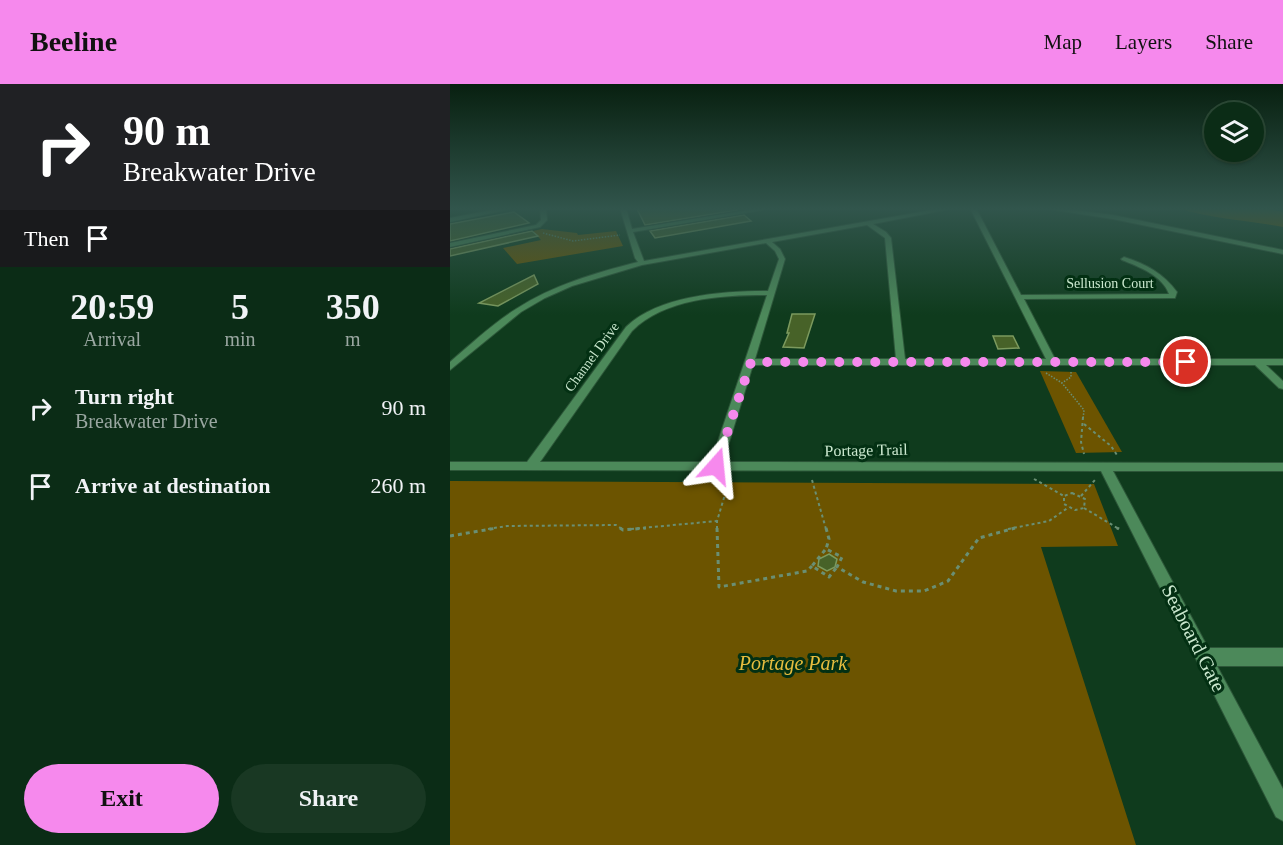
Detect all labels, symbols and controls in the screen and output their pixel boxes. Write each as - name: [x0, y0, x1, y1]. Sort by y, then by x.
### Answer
- text: Beeline: [30, 26, 117, 57]
- text: Map: [1044, 30, 1082, 54]
- text: Layers: [1115, 30, 1172, 54]
- text: Share: [1205, 30, 1253, 54]
- map controls: [1204, 102, 1264, 162]
- button: layers: [1204, 102, 1264, 162]
- icon: right: [24, 108, 102, 186]
- text: 90 m: [123, 108, 211, 154]
- text: Breakwater Drive: [123, 157, 316, 187]
- icon: arrive: [81, 222, 114, 255]
- text: Then: [24, 226, 69, 251]
- street label: Sellusion Court: [1066, 276, 1154, 291]
- text: 20:59: [70, 287, 154, 327]
- text: 5: [231, 287, 249, 327]
- text: 350: [326, 287, 380, 327]
- street label: Channel Drive: [562, 319, 622, 395]
- text: Arrival: [83, 328, 141, 350]
- text: min: [224, 328, 256, 350]
- text: m: [345, 328, 361, 350]
- pin: [1160, 336, 1211, 387]
- icon: arrive: [1169, 345, 1202, 378]
- text: Turn right: [75, 384, 174, 409]
- icon: right: [24, 392, 57, 425]
- text: 90 m: [381, 395, 426, 420]
- text: Breakwater Drive: [75, 410, 218, 432]
- position arrow: [684, 434, 748, 498]
- street label: Portage Trail: [824, 441, 908, 460]
- icon: arrive: [24, 470, 57, 503]
- text: Arrive at destination: [75, 473, 271, 498]
- text: 260 m: [370, 473, 426, 498]
- street label: Seaboard Gate: [1158, 581, 1230, 695]
- park label: Portage Park: [738, 652, 848, 675]
- button: Exit: [24, 764, 219, 833]
- button: Share: [231, 764, 426, 833]

